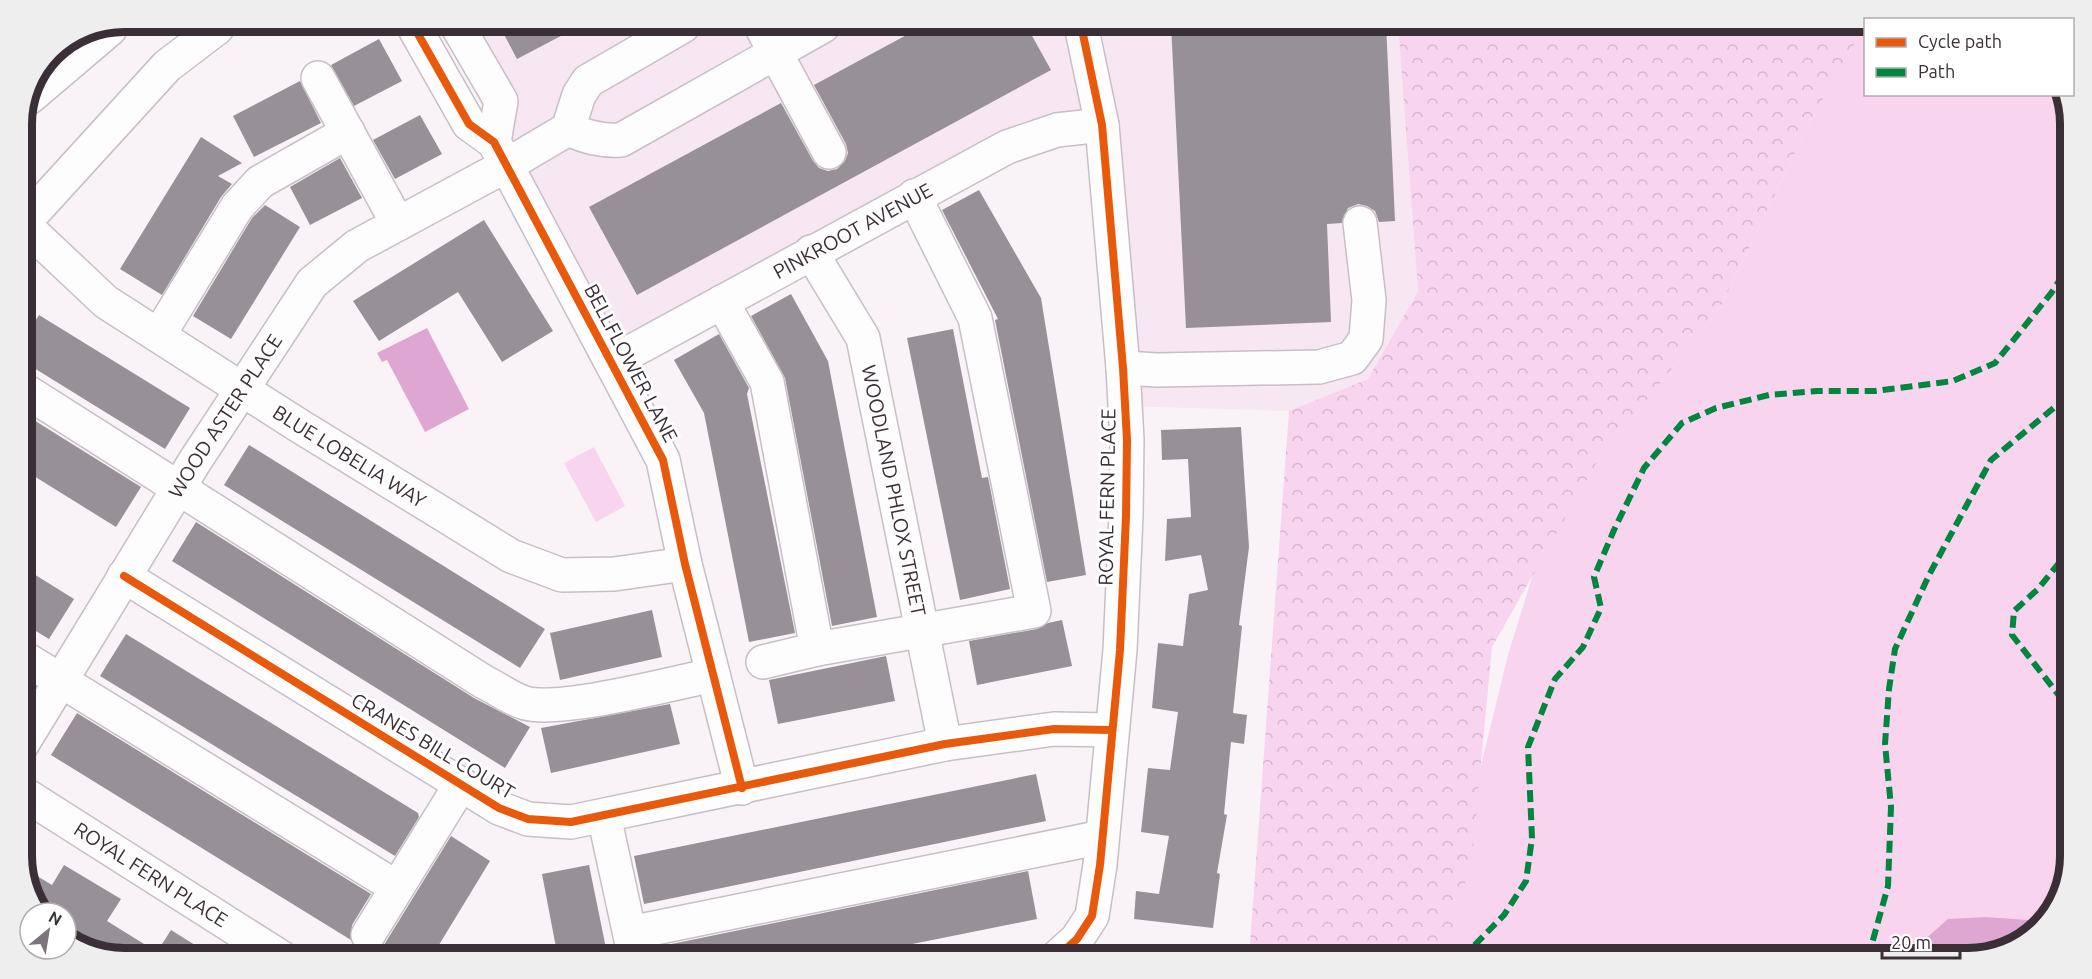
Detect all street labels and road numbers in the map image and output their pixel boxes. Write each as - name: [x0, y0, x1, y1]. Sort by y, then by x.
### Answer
- street label: PINKROOT AVENUE: [769, 178, 936, 283]
- street label: BELLFLOWER LANE: [580, 280, 683, 446]
- street label: WOOD ASTER PLACE: [163, 330, 286, 502]
- street label: WOODLAND PHLOX STREET: [858, 363, 931, 618]
- street label: BLUE LOBELIA WAY: [269, 400, 431, 512]
- street label: ROYAL FERN PLACE: [1093, 408, 1120, 586]
- street label: CRANES BILL COURT: [347, 688, 519, 803]
- street label: ROYAL FERN PLACE: [70, 817, 232, 932]

